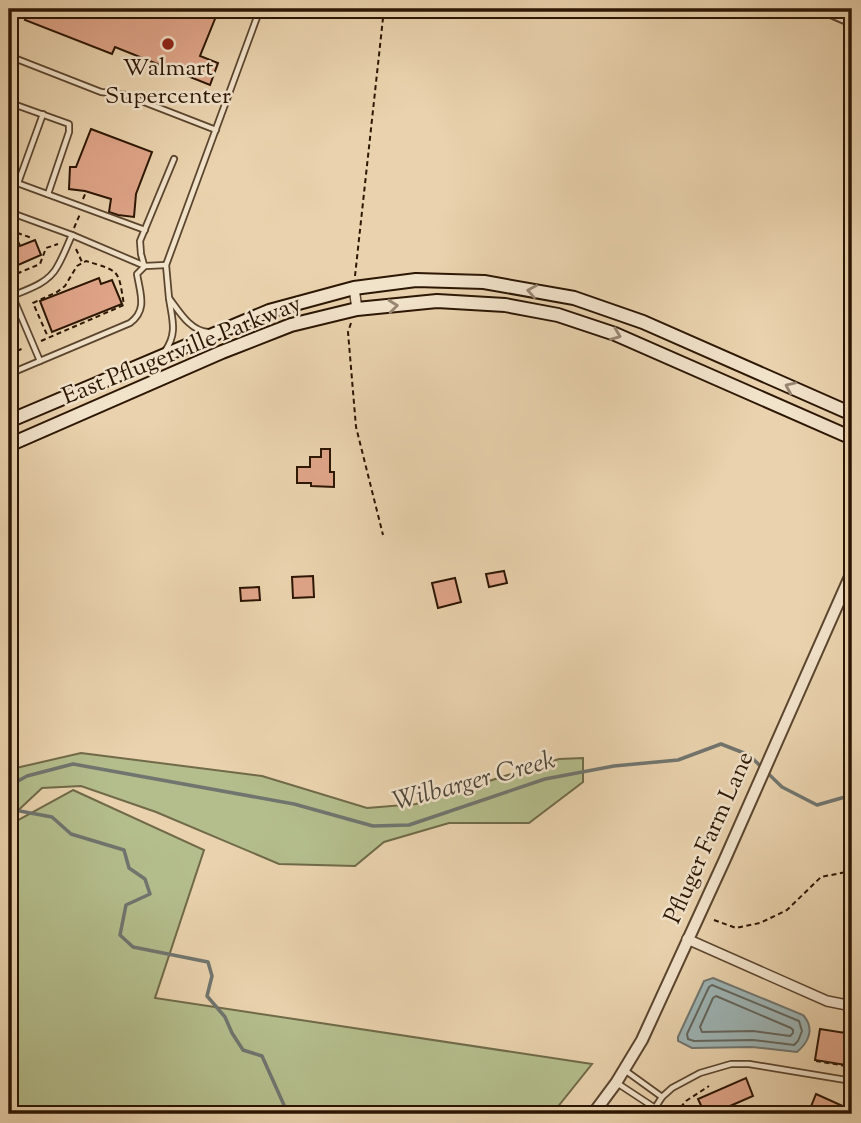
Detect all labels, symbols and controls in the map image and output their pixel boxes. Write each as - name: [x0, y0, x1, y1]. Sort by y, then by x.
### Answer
- marker: Walmart Supercenter: [160, 36, 176, 52]
- place label: Walmart Supercenter: [105, 52, 231, 114]
- one-way arrow: [526, 284, 538, 299]
- street label: East Pflugerville Parkway: [57, 287, 307, 415]
- one-way arrow: [388, 298, 399, 313]
- one-way arrow: [610, 327, 622, 341]
- one-way arrow: [785, 381, 797, 395]
- water label: Wilbarger Creek: [389, 742, 560, 821]
- street label: Pfluger Farm Lane: [657, 746, 763, 930]

